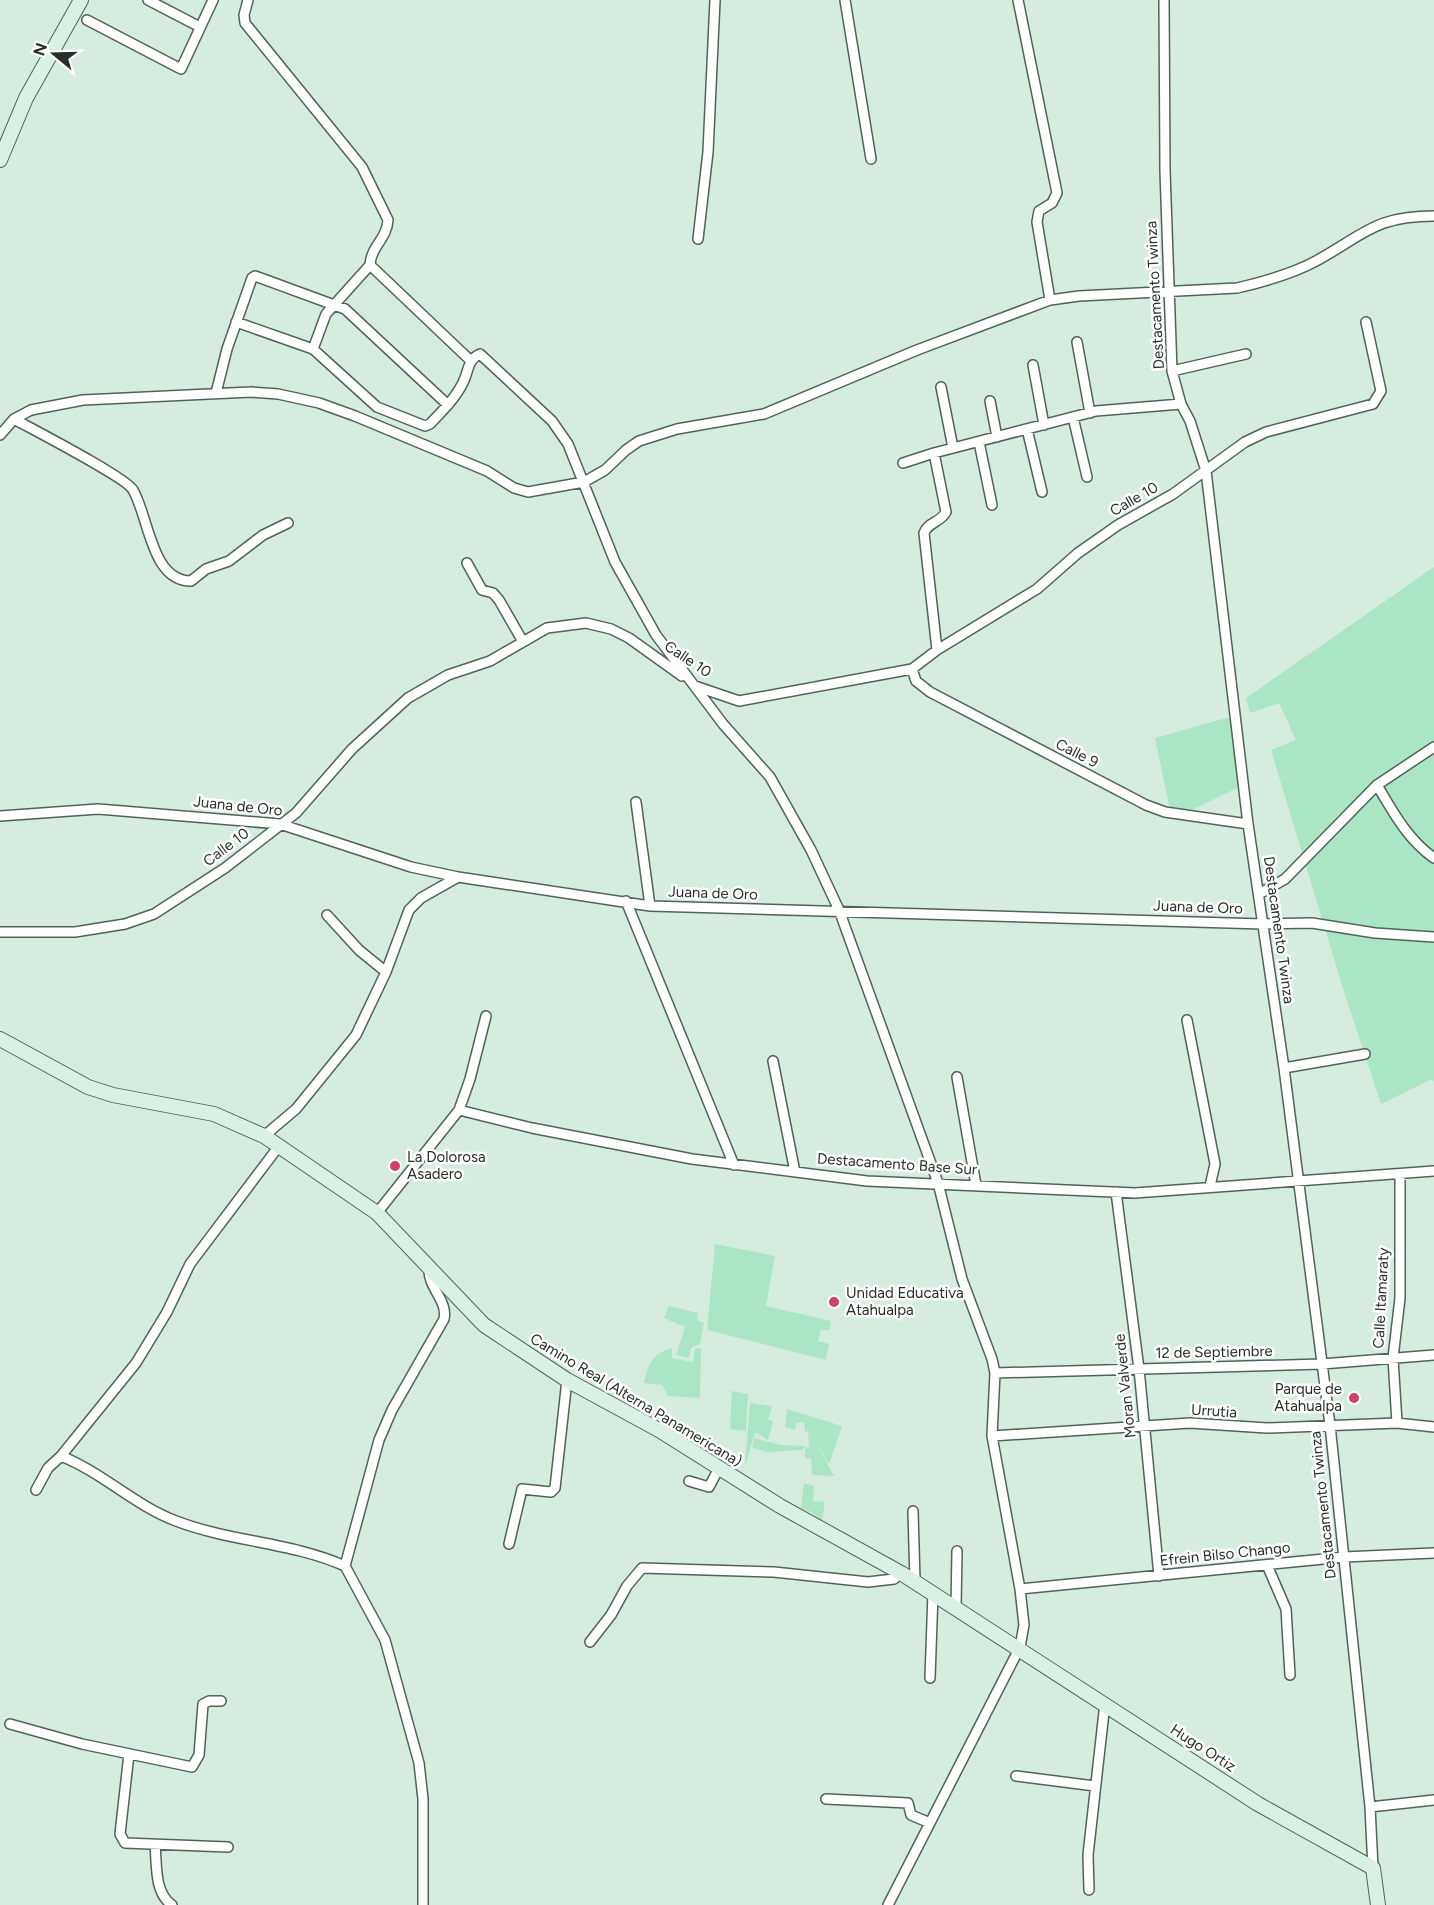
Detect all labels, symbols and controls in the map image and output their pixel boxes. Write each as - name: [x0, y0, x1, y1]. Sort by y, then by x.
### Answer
- north arrow: [24, 24, 84, 84]
- text: N: [29, 40, 51, 58]
- street label: Destacamento Twinza: [1142, 220, 1168, 370]
- street label: Calle 10: [1107, 478, 1161, 520]
- street label: Calle 10: [661, 637, 715, 681]
- street label: Calle 9: [1053, 735, 1101, 771]
- street label: Juana de Oro: [193, 792, 284, 820]
- street label: Calle 10: [200, 824, 252, 870]
- street label: Destacamento Twinza: [1260, 855, 1298, 1005]
- street label: Juana de Oro: [668, 882, 758, 904]
- street label: Juana de Oro: [1153, 896, 1243, 918]
- place label: La Dolorosa Asadero: [407, 1148, 486, 1183]
- street label: Destacamento Base Sur: [816, 1149, 978, 1179]
- marker: La Dolorosa Asadero: [388, 1159, 402, 1173]
- street label: Calle Itamaraty: [1369, 1247, 1393, 1349]
- place label: Unidad Educativa Atahualpa: [846, 1284, 964, 1319]
- marker: Unidad Educativa Atahualpa: [827, 1295, 841, 1309]
- street label: Camino Real (Alterna Panamericana): [527, 1329, 745, 1471]
- street label: Moran Valverde: [1111, 1333, 1139, 1439]
- street label: 12 de Septiembre: [1155, 1342, 1273, 1362]
- place label: Parque de Atahualpa: [1274, 1380, 1342, 1415]
- marker: Parque de Atahualpa: [1347, 1391, 1361, 1405]
- street label: Urrutia: [1190, 1400, 1238, 1422]
- street label: Destacamento Twinza: [1306, 1430, 1340, 1580]
- street label: Efrein Bilso Chango: [1159, 1538, 1292, 1570]
- street label: Hugo Ortiz: [1167, 1720, 1239, 1776]

